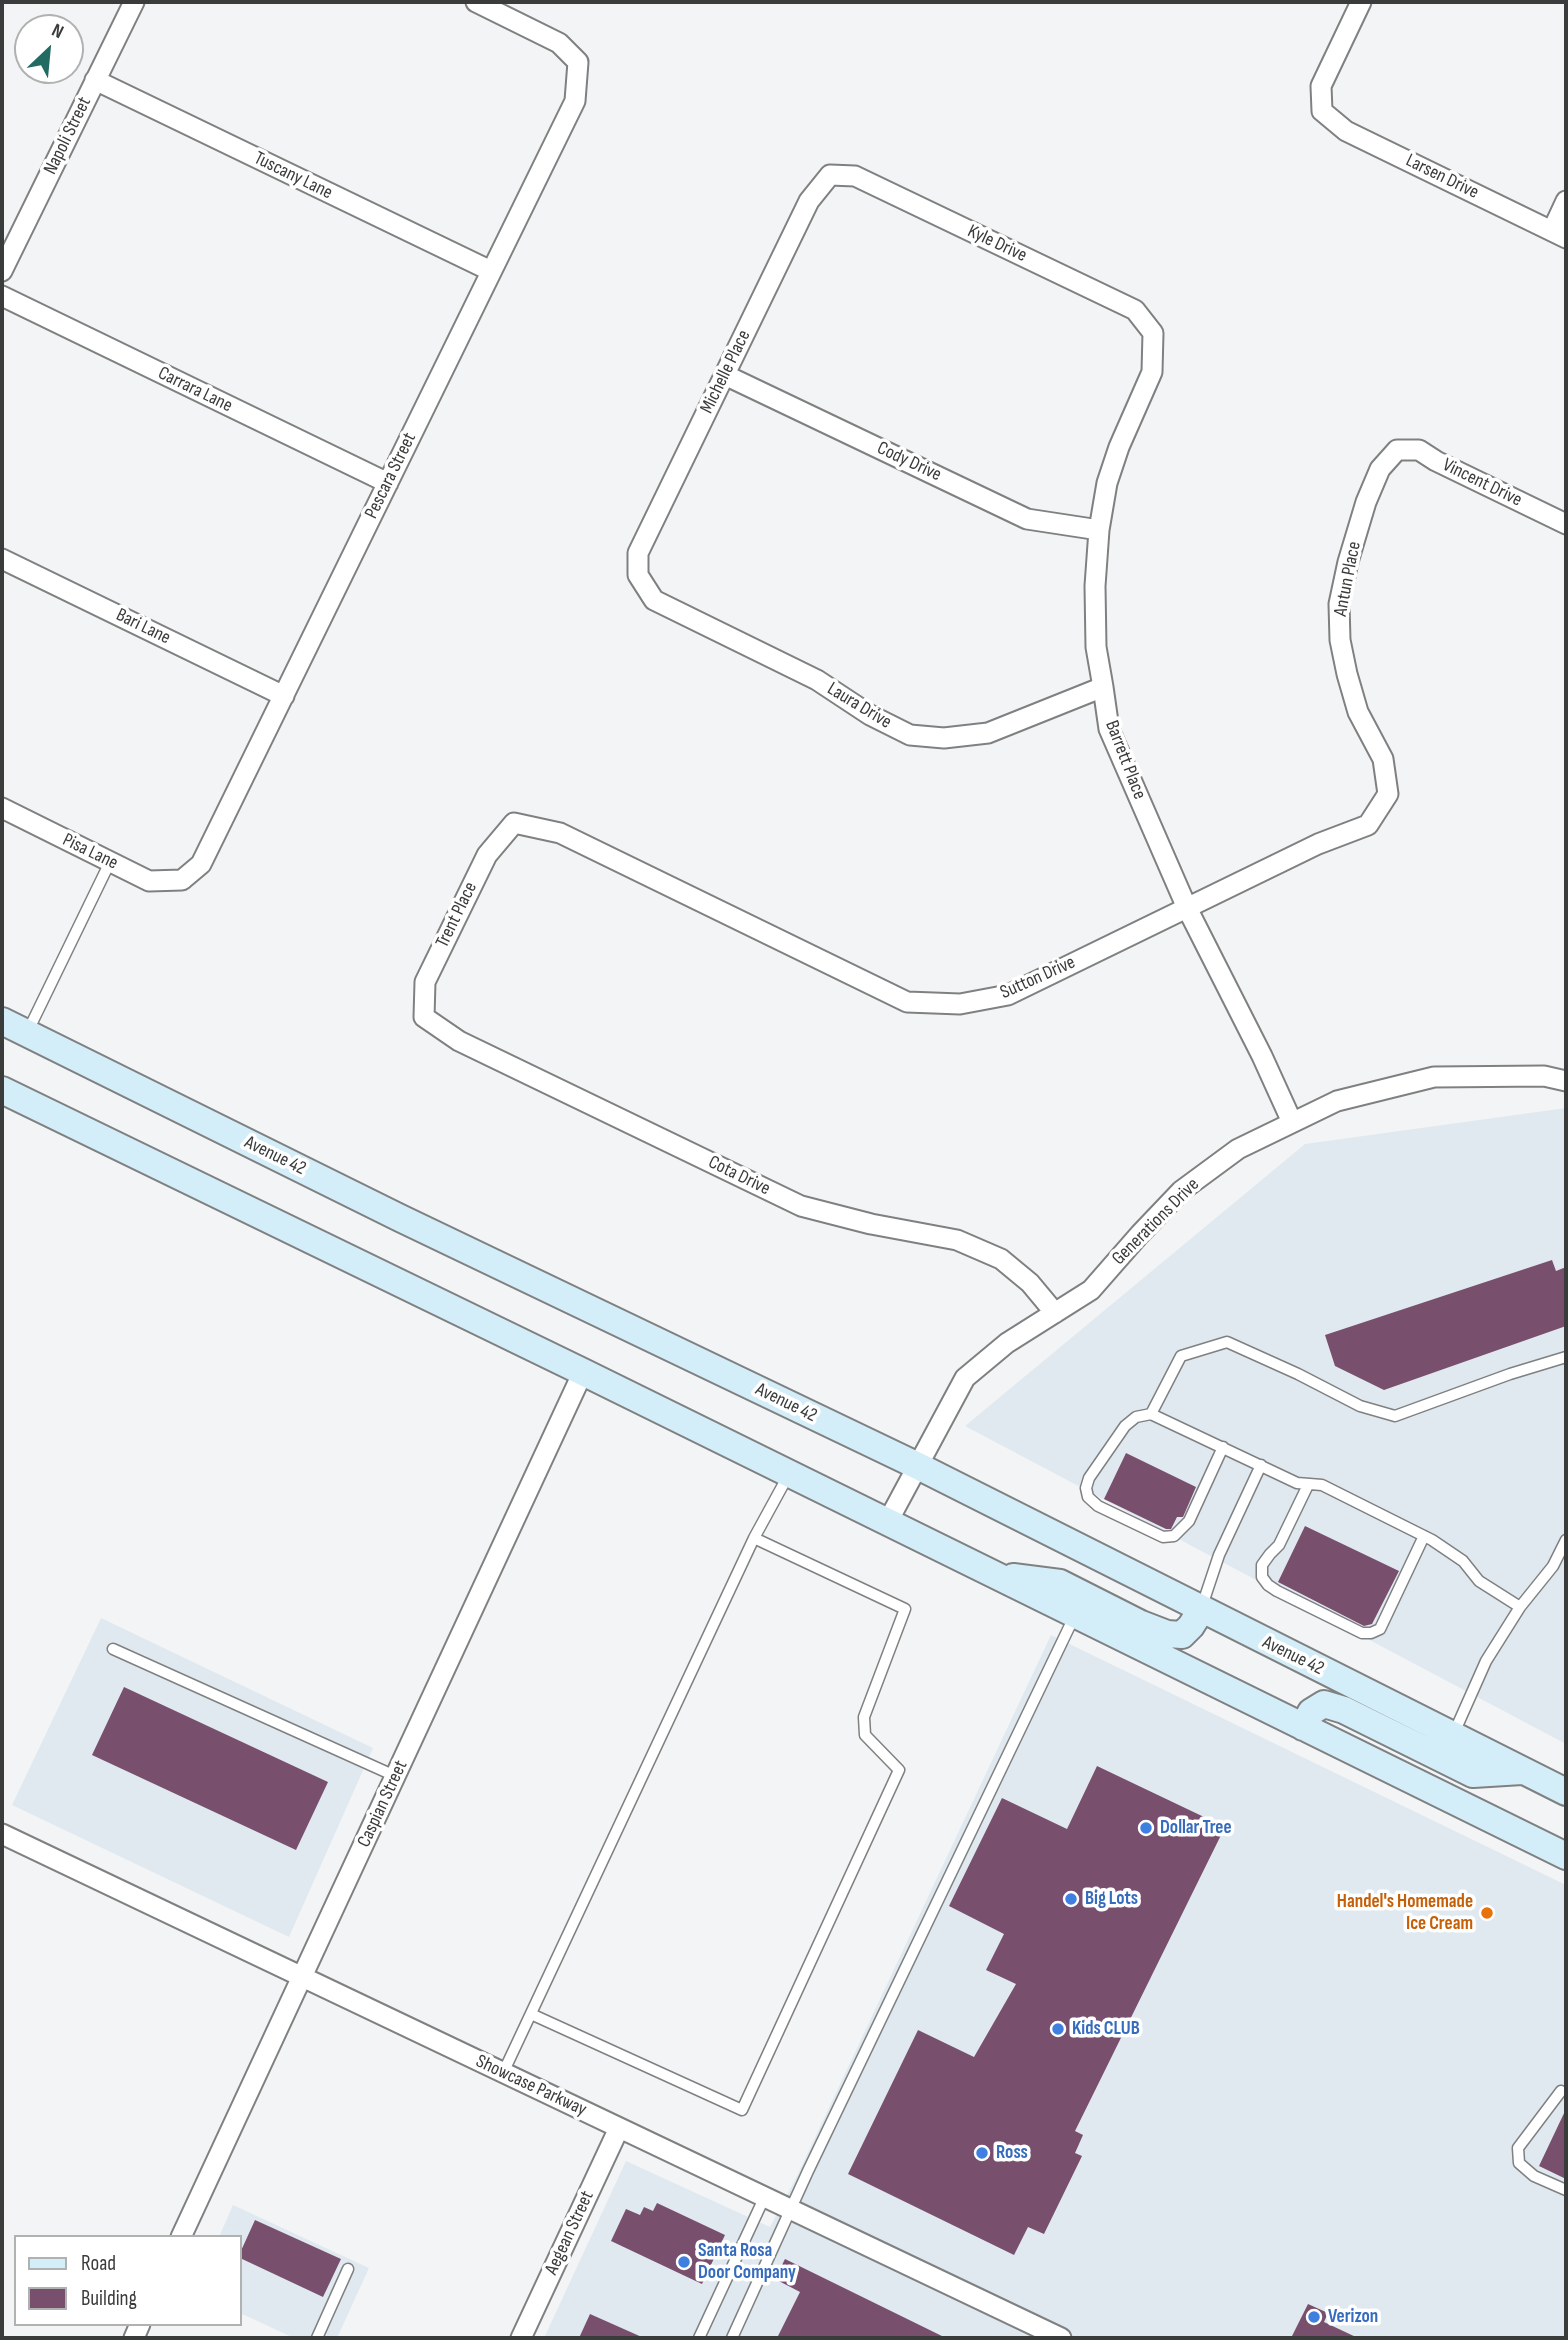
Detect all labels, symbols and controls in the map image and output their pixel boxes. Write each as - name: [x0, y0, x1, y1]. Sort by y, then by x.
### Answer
- north arrow: [14, 14, 84, 84]
- text: N: [48, 19, 67, 44]
- street label: Napoli Street: [39, 94, 97, 178]
- street label: Tuscany Lane: [250, 147, 336, 205]
- street label: Larsen Drive: [1402, 150, 1482, 204]
- street label: Kyle Drive: [964, 220, 1030, 268]
- street label: Michelle Place: [696, 327, 756, 417]
- street label: Carrara Lane: [154, 362, 236, 418]
- street label: Pescara Street: [360, 429, 422, 523]
- street label: Cody Drive: [873, 437, 945, 487]
- street label: Vincent Drive: [1439, 454, 1525, 512]
- street label: Antun Place: [1330, 540, 1366, 618]
- street label: Bari Lane: [112, 604, 174, 650]
- street label: Laura Drive: [823, 678, 895, 734]
- street label: Barrett Place: [1100, 717, 1150, 803]
- street label: Pisa Lane: [59, 829, 121, 875]
- street label: Trent Place: [431, 878, 483, 952]
- street label: Sutton Drive: [997, 951, 1079, 1005]
- street label: Avenue 42: [241, 1131, 309, 1181]
- street label: Cota Drive: [704, 1151, 774, 1201]
- street label: Generations Drive: [1108, 1174, 1204, 1270]
- street label: Avenue 42: [752, 1378, 820, 1428]
- street label: Avenue 42: [1259, 1631, 1327, 1681]
- street label: Caspian Street: [353, 1757, 413, 1851]
- place label: Dollar Tree: [1160, 1817, 1232, 1839]
- marker: Dollar Tree: [1138, 1820, 1154, 1836]
- place label: Big Lots: [1085, 1888, 1138, 1910]
- marker: Big Lots: [1063, 1891, 1079, 1907]
- place label: Handel's Homemade Ice Cream: [1337, 1891, 1473, 1935]
- marker: Handel's Homemade Ice Cream: [1479, 1905, 1495, 1921]
- place label: Kids CLUB: [1072, 2018, 1140, 2040]
- marker: Kids CLUB: [1050, 2021, 1066, 2037]
- street label: Showcase Parkway: [472, 2050, 590, 2122]
- place label: Ross: [996, 2142, 1028, 2164]
- marker: Ross: [974, 2145, 990, 2161]
- street label: Aegean Street: [541, 2188, 599, 2278]
- legend: [14, 2235, 242, 2326]
- place label: Santa Rosa Door Company: [698, 2240, 796, 2284]
- text: Road: [81, 2251, 116, 2276]
- marker: Santa Rosa Door Company: [676, 2254, 692, 2270]
- text: Building: [81, 2286, 137, 2311]
- place label: Verizon: [1328, 2306, 1378, 2328]
- marker: Verizon: [1306, 2309, 1322, 2325]

